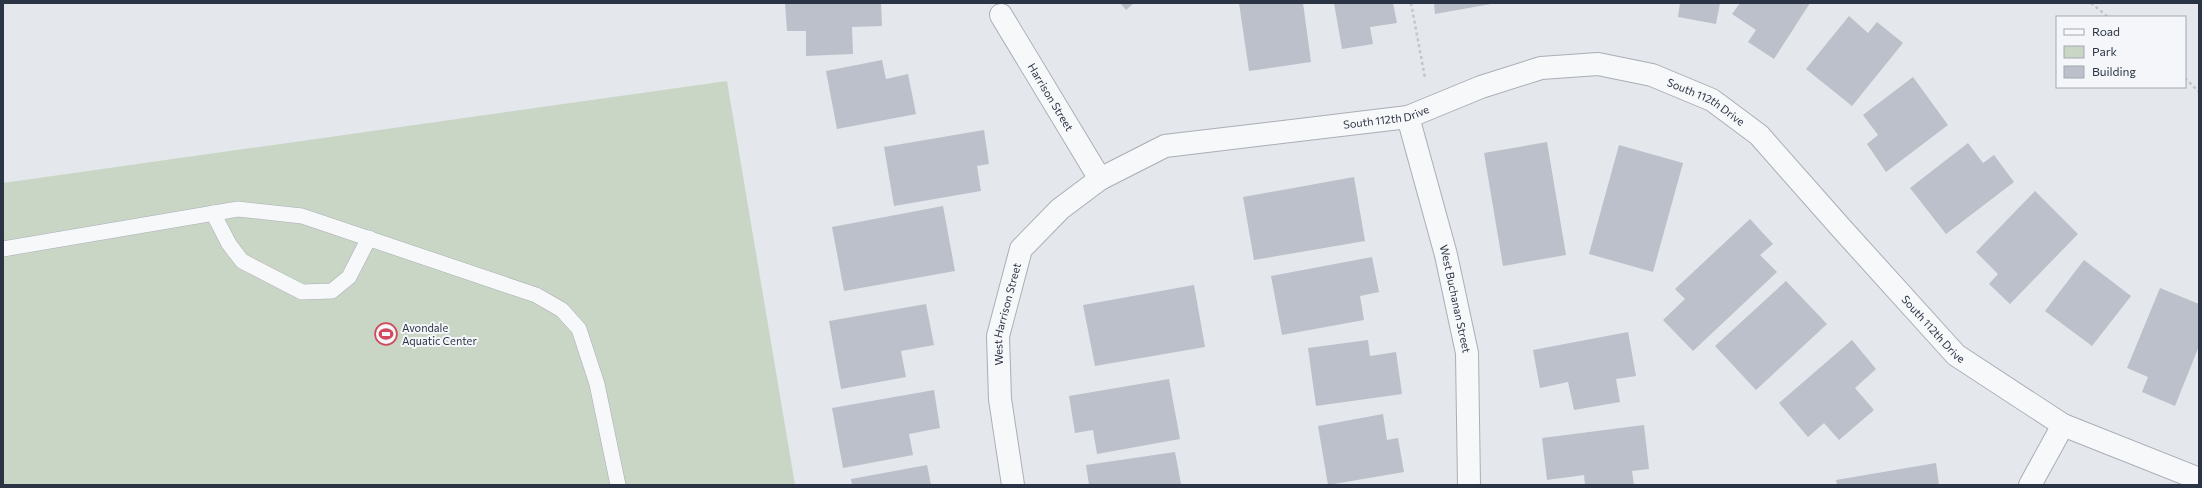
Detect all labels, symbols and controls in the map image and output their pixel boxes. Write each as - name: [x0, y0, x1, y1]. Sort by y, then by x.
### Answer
- legend: [2056, 16, 2186, 88]
- text: Road: [2092, 24, 2120, 38]
- text: Park: [2092, 44, 2118, 58]
- street label: Harrison Street: [1026, 61, 1077, 134]
- text: Building: [2092, 64, 2136, 78]
- street label: South 112th Drive: [1665, 75, 1748, 128]
- street label: South 112th Drive: [1343, 102, 1431, 131]
- street label: West Buchanan Street: [1437, 243, 1474, 355]
- street label: West Harrison Street: [991, 261, 1023, 366]
- street label: South 112th Drive: [1899, 292, 1968, 365]
- sports icon: Avondale Aquatic Center: [373, 321, 399, 347]
- place label: Avondale Aquatic Center: [402, 321, 477, 347]

